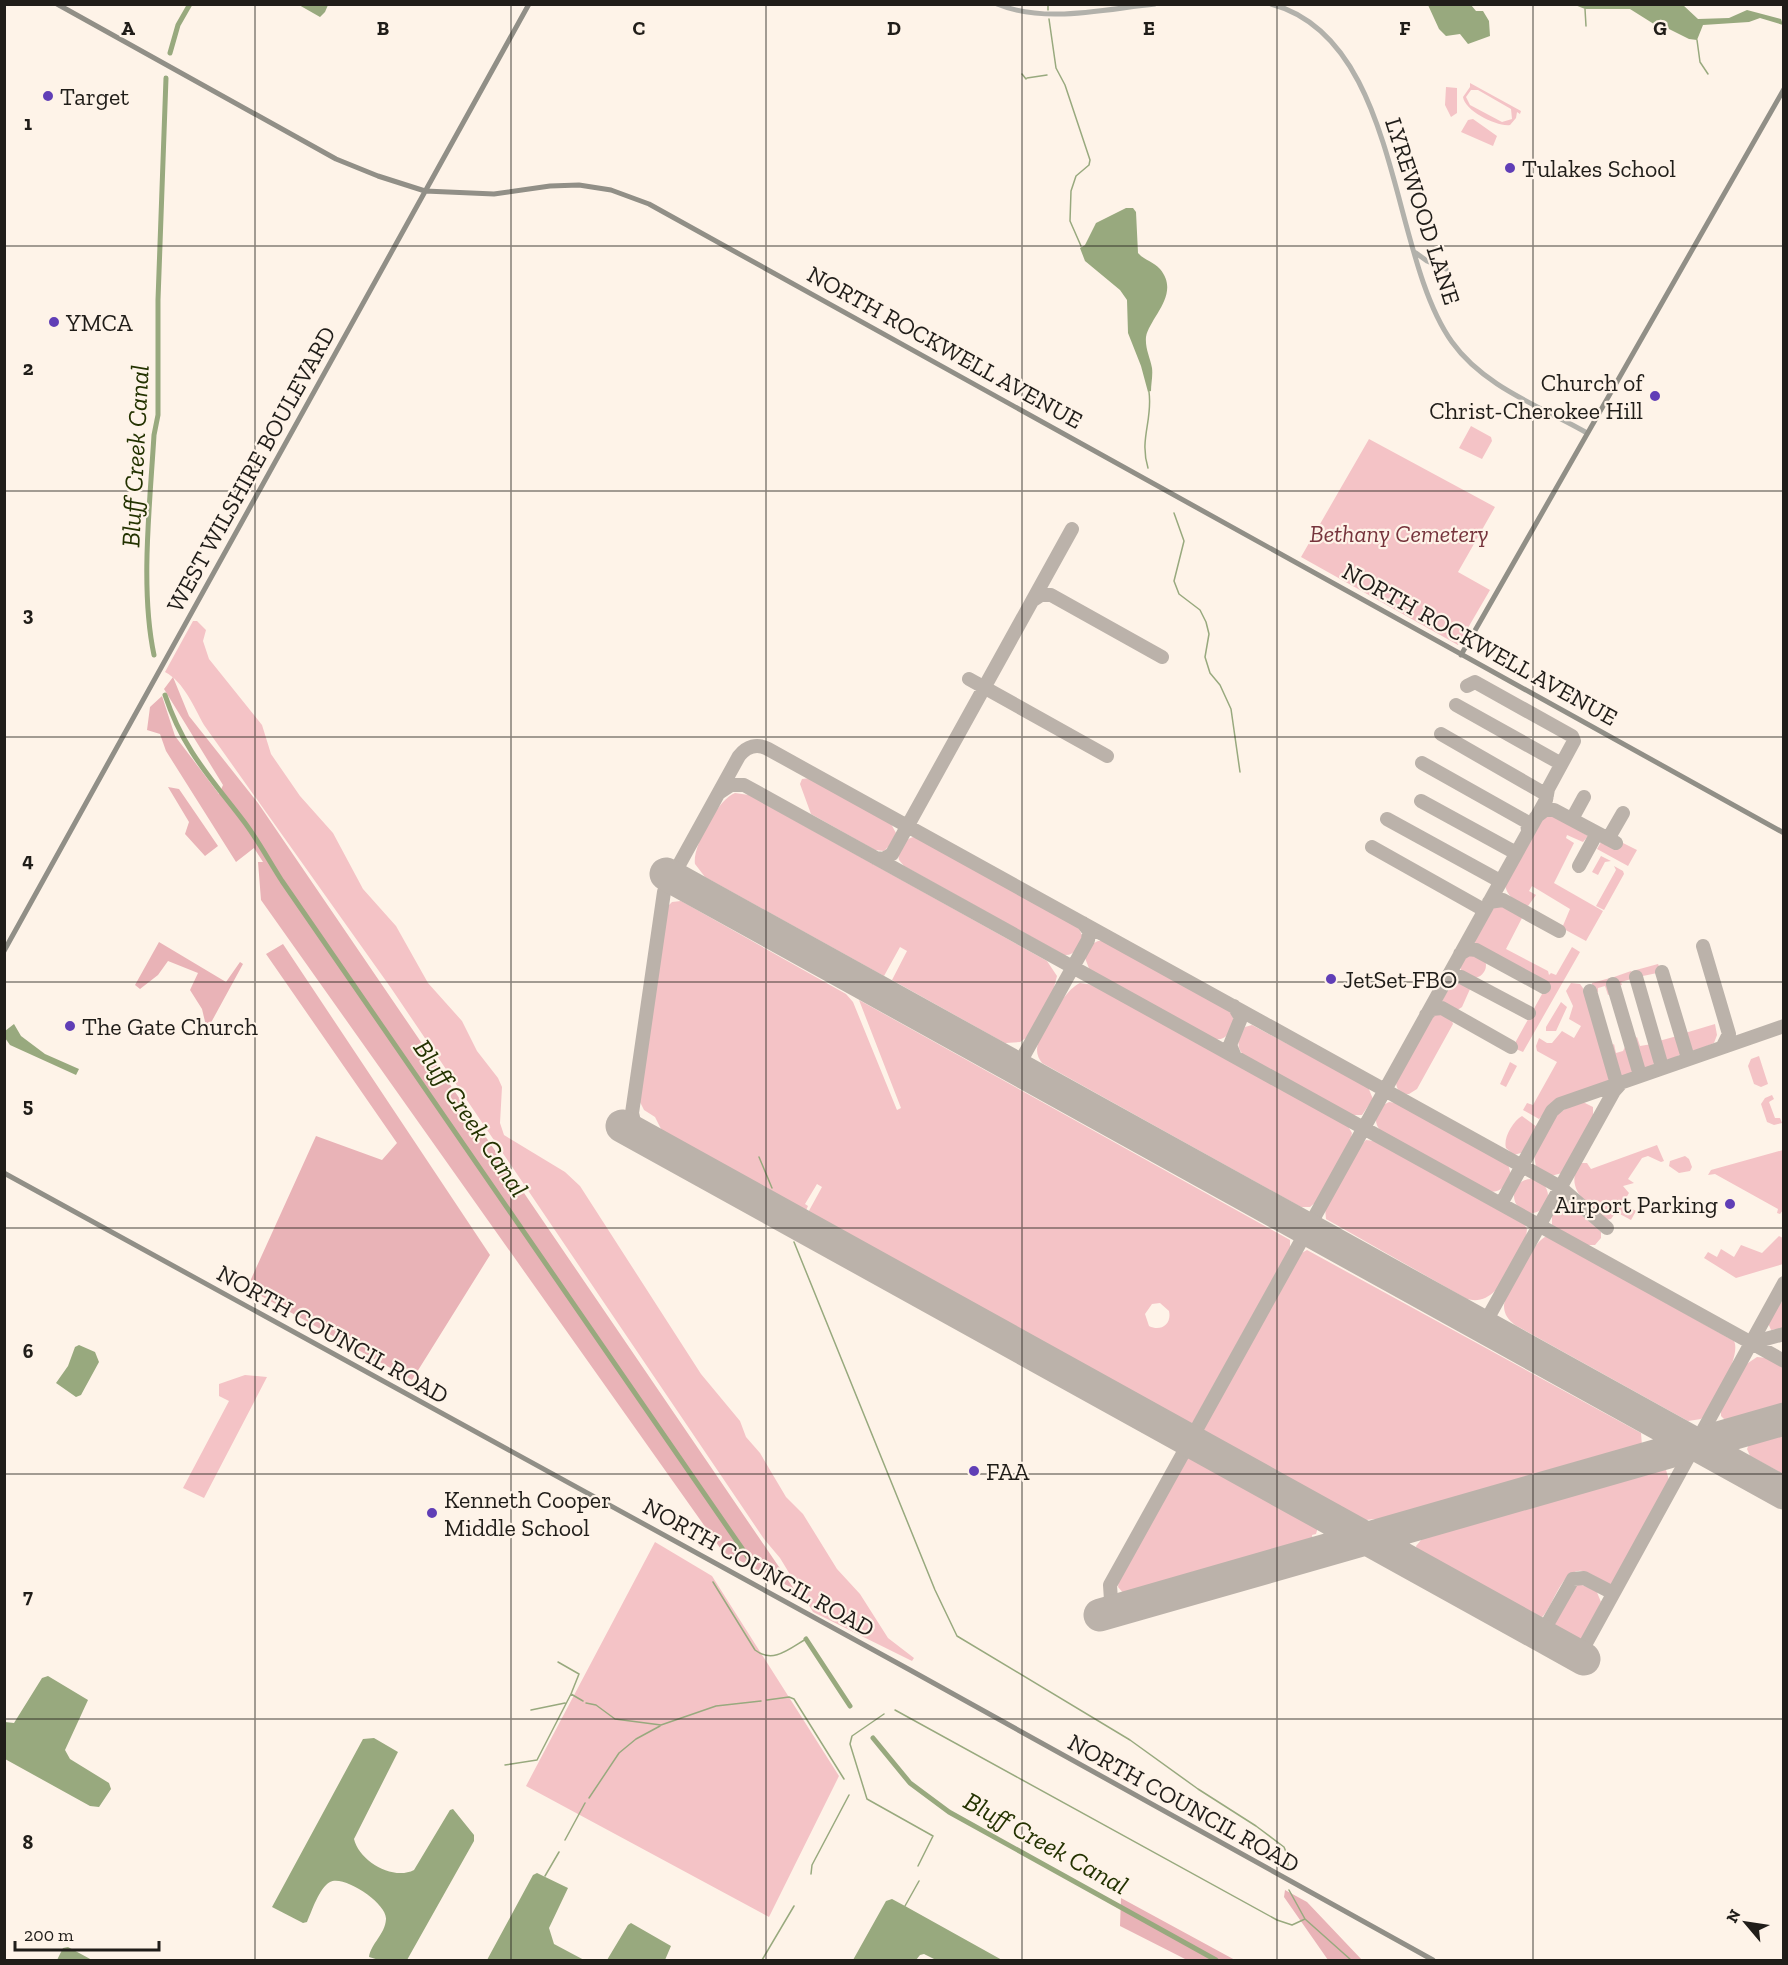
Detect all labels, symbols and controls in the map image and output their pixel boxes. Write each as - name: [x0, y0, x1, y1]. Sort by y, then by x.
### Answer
- text: A: [121, 16, 135, 40]
- text: B: [377, 16, 389, 40]
- text: C: [633, 16, 646, 40]
- text: D: [887, 16, 901, 40]
- text: E: [1143, 16, 1155, 40]
- text: F: [1399, 16, 1411, 40]
- text: G: [1653, 16, 1667, 40]
- place label: Target: [60, 82, 129, 111]
- marker: Target: [41, 89, 55, 103]
- text: 1: [24, 111, 32, 135]
- street label: LYREWOOD LANE: [1379, 114, 1467, 308]
- place label: Tulakes School: [1522, 154, 1676, 183]
- marker: Tulakes School: [1503, 161, 1517, 175]
- street label: NORTH ROCKWELL AVENUE: [802, 259, 1088, 435]
- place label: YMCA: [65, 308, 133, 337]
- marker: YMCA: [47, 315, 61, 329]
- street label: WEST WILSHIRE BOULEVARD: [160, 321, 342, 617]
- text: 2: [23, 356, 34, 380]
- water label: Bluff Creek Canal: [114, 364, 156, 548]
- place label: Church of Christ-Cherokee Hill: [1429, 368, 1645, 425]
- marker: Church of Christ-Cherokee Hill: [1648, 389, 1662, 403]
- park label: Bethany Cemetery: [1310, 519, 1488, 548]
- street label: NORTH ROCKWELL AVENUE: [1337, 556, 1623, 732]
- text: 3: [23, 602, 34, 626]
- text: 4: [22, 848, 34, 872]
- place label: JetSet FBO: [1343, 965, 1457, 994]
- marker: JetSet FBO: [1324, 972, 1338, 986]
- place label: The Gate Church: [82, 1012, 258, 1041]
- marker: The Gate Church: [63, 1019, 77, 1033]
- water label: Bluff Creek Canal: [407, 1033, 535, 1203]
- text: 5: [23, 1093, 33, 1117]
- place label: Airport Parking: [1554, 1190, 1718, 1219]
- marker: Airport Parking: [1723, 1197, 1737, 1211]
- street label: NORTH COUNCIL ROAD: [212, 1258, 454, 1410]
- text: 6: [23, 1339, 34, 1363]
- place label: FAA: [986, 1457, 1030, 1486]
- marker: FAA: [967, 1464, 981, 1478]
- place label: Kenneth Cooper Middle School: [444, 1485, 611, 1542]
- street label: NORTH COUNCIL ROAD: [638, 1491, 880, 1643]
- marker: Kenneth Cooper Middle School: [425, 1506, 439, 1520]
- text: 7: [23, 1584, 33, 1608]
- street label: NORTH COUNCIL ROAD: [1063, 1727, 1305, 1879]
- water label: Bluff Creek Canal: [958, 1785, 1134, 1901]
- text: 8: [23, 1830, 34, 1854]
- north arrow: [1716, 1893, 1776, 1953]
- text: N: [1722, 1906, 1745, 1926]
- scale bar: [15, 1914, 159, 1952]
- text: 200 m: [24, 1924, 74, 1946]

